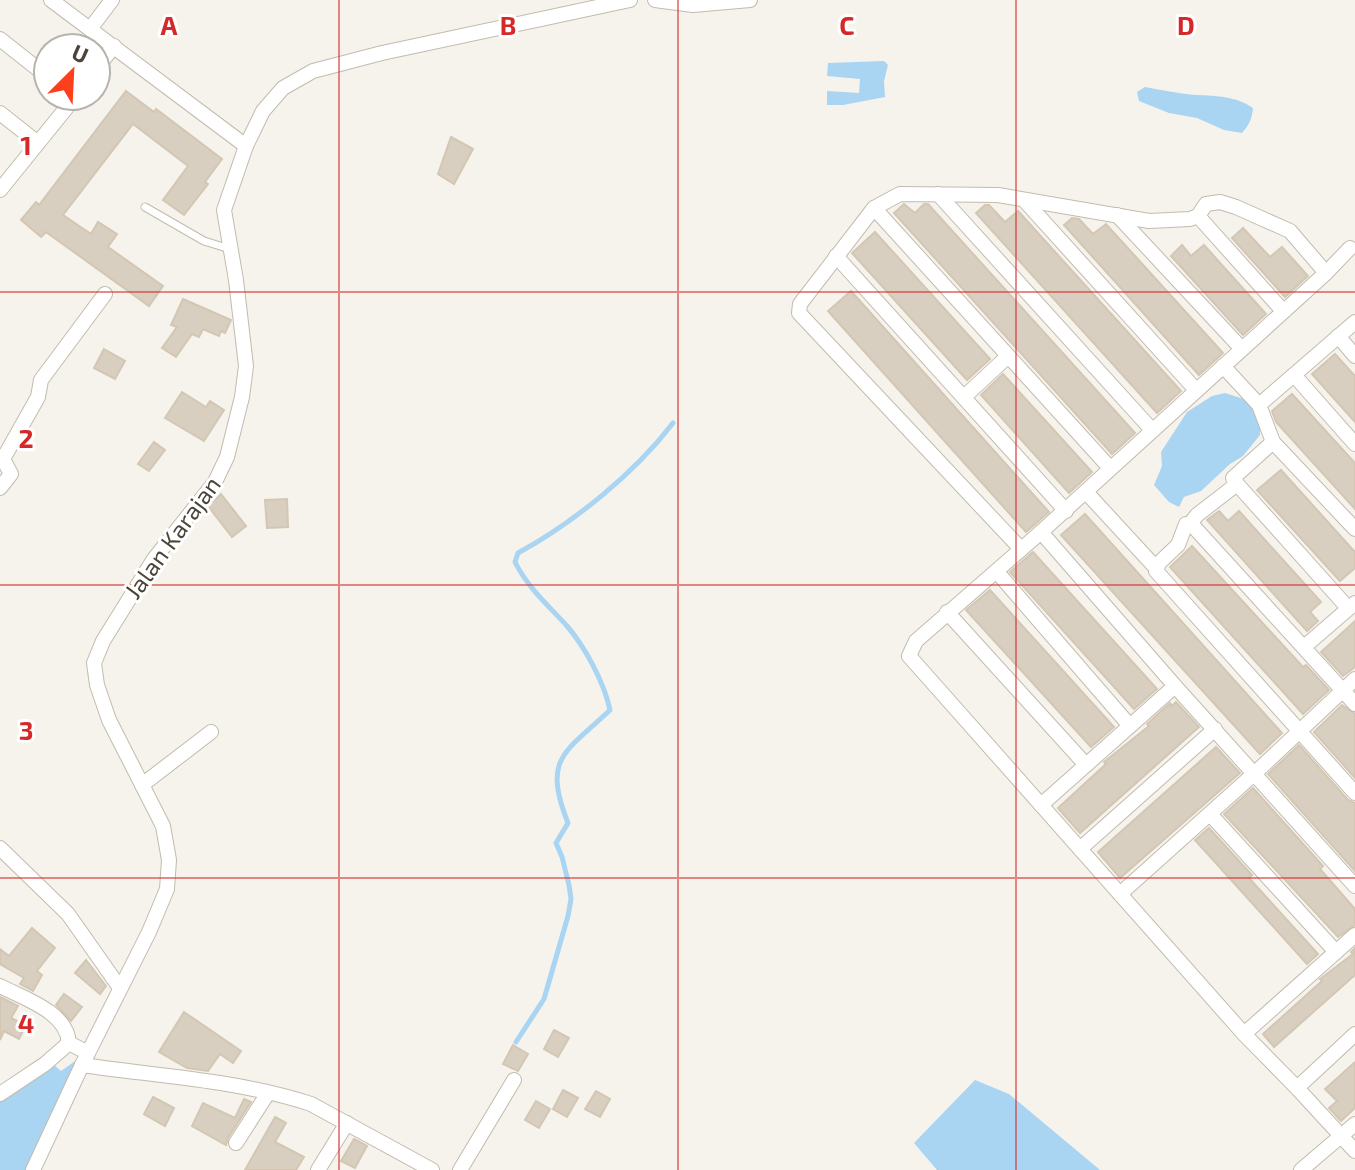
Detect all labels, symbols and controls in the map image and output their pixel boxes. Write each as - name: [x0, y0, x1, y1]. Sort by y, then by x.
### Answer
- text: A: [161, 9, 178, 40]
- text: B: [500, 9, 516, 40]
- text: C: [839, 9, 855, 40]
- text: D: [1177, 9, 1195, 40]
- north arrow: [32, 32, 112, 112]
- text: U: [68, 38, 93, 68]
- text: 1: [20, 129, 32, 160]
- text: 2: [18, 422, 34, 453]
- street label: Jalan Karajan: [118, 470, 226, 604]
- text: 3: [19, 714, 33, 745]
- text: 4: [18, 1007, 34, 1038]

